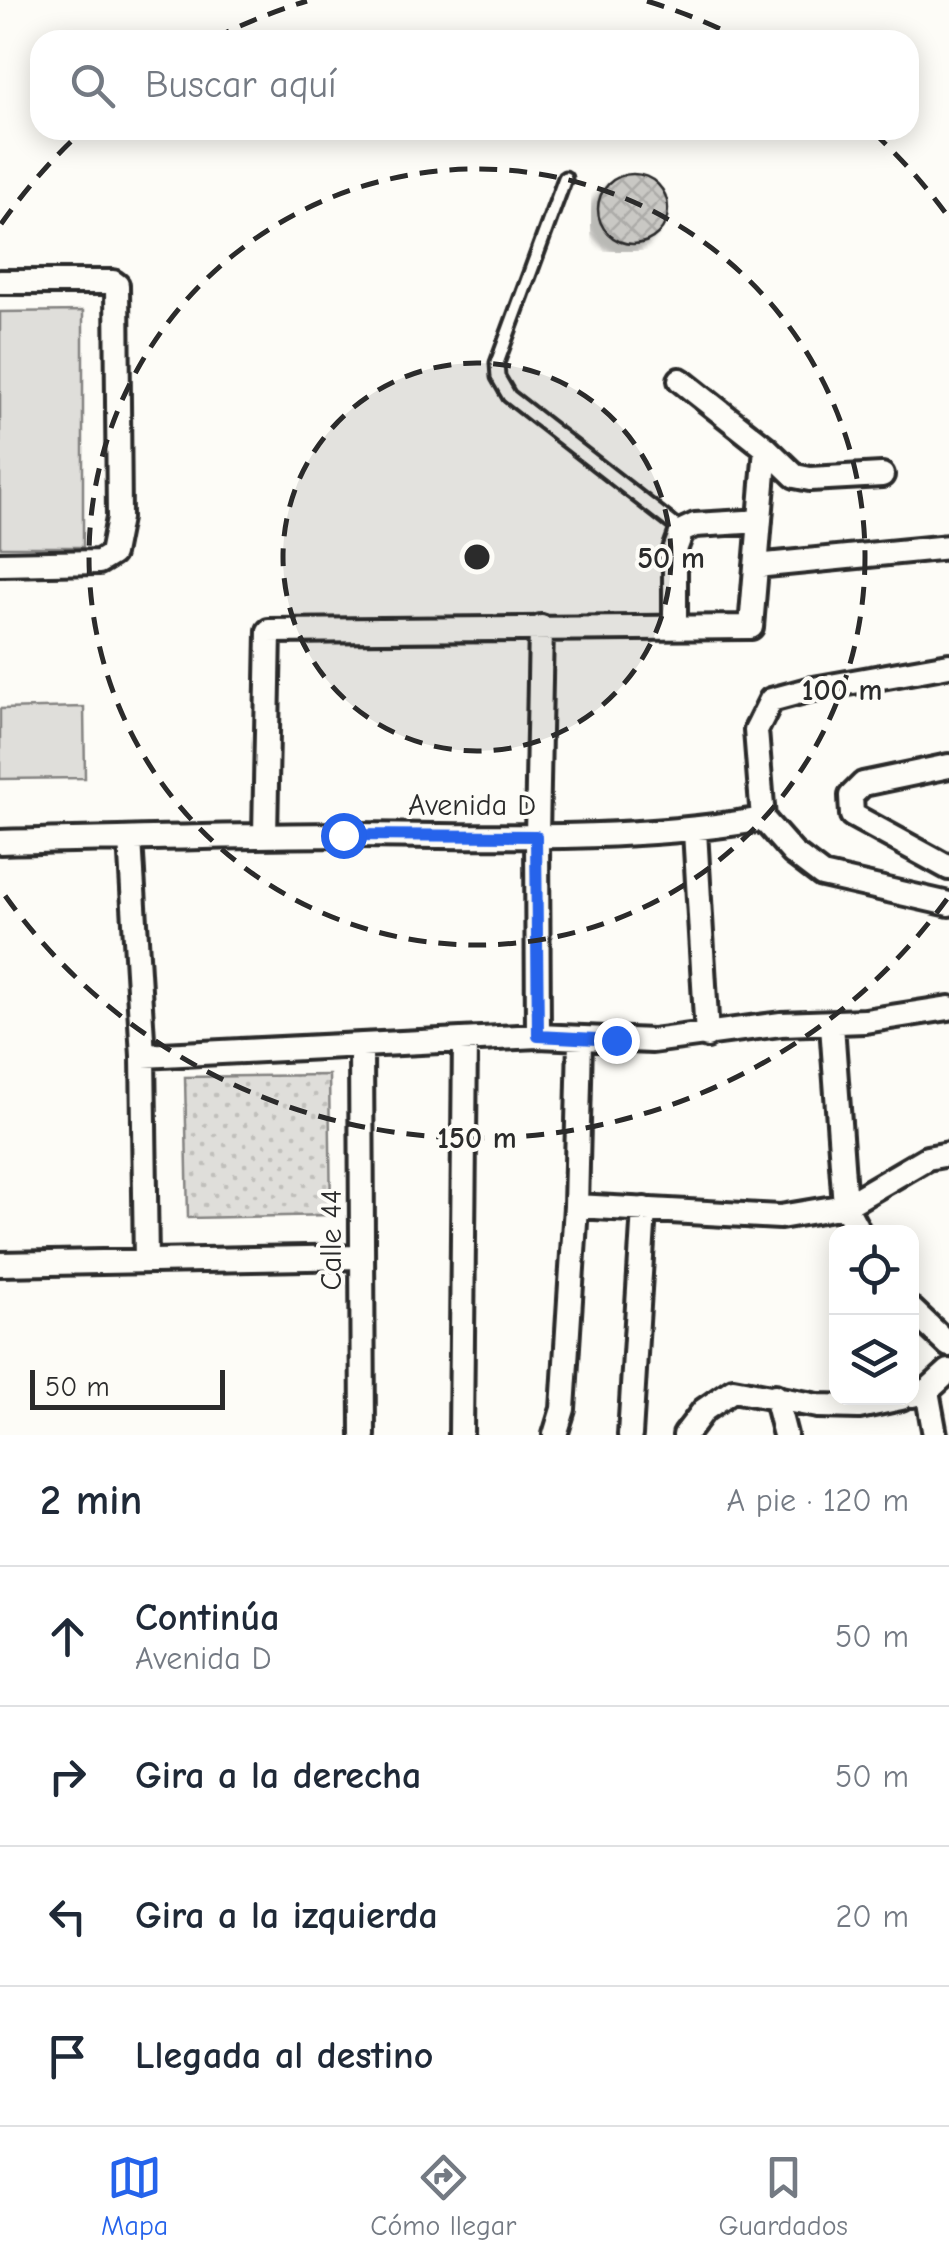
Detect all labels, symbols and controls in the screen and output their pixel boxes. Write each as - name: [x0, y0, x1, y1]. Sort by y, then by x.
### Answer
- search box: [30, 30, 919, 140]
- icon: search: [65, 58, 120, 113]
- text: Buscar aquí: [145, 63, 337, 107]
- centre of rings: [459, 539, 495, 575]
- text: 50 m: [637, 541, 705, 576]
- text: 100 m: [802, 673, 882, 708]
- street label: Avenida D: [408, 788, 536, 823]
- route start: [321, 813, 367, 859]
- route end: [594, 1018, 640, 1064]
- text: 150 m: [437, 1121, 517, 1156]
- street label: Calle 44: [314, 1189, 349, 1291]
- map controls: [829, 1225, 919, 1405]
- button: locate: [829, 1225, 919, 1315]
- button: layers: [829, 1315, 919, 1405]
- scale bar: [30, 1365, 225, 1410]
- text: 50 m: [45, 1371, 110, 1403]
- text: 2 min: [40, 1476, 142, 1525]
- text: A pie · 120 m: [726, 1482, 909, 1519]
- text: Continúa: [135, 1596, 279, 1640]
- icon: ahead: [40, 1609, 95, 1664]
- text: 50 m: [835, 1618, 909, 1655]
- text: Avenida D: [135, 1640, 272, 1677]
- icon: right: [40, 1749, 95, 1804]
- text: Gira a la derecha: [135, 1754, 421, 1798]
- text: 50 m: [835, 1758, 909, 1795]
- icon: left: [40, 1889, 95, 1944]
- text: Gira a la izquierda: [135, 1894, 438, 1938]
- text: 20 m: [836, 1898, 909, 1935]
- icon: arrive: [40, 2029, 95, 2084]
- text: Llegada al destino: [135, 2034, 433, 2078]
- tab: Mapa: [101, 2150, 168, 2242]
- tab: Cómo llegar: [370, 2150, 516, 2242]
- tab: Guardados: [718, 2150, 848, 2242]

